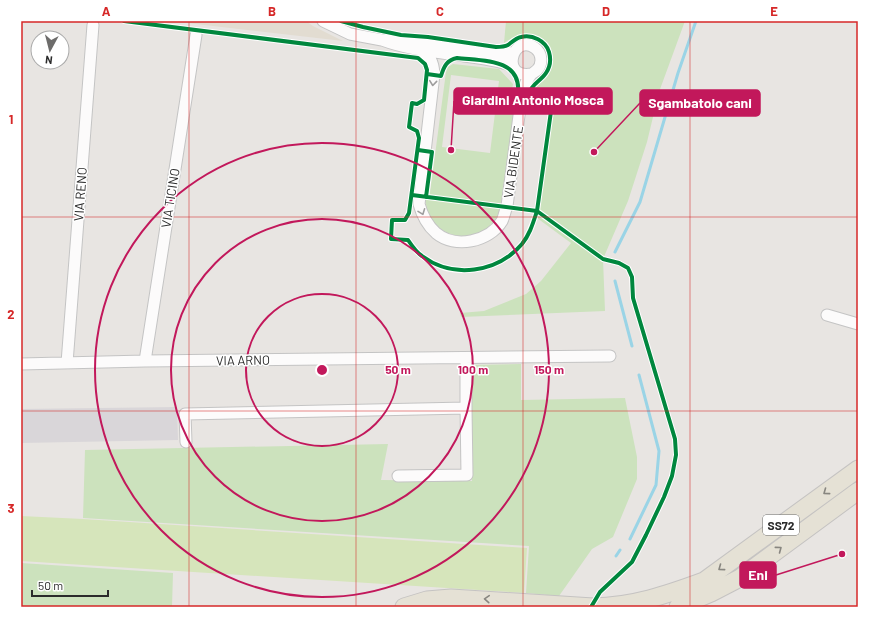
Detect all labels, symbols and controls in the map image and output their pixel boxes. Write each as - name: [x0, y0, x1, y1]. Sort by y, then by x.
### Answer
- text: A: [102, 3, 111, 19]
- text: B: [268, 3, 276, 19]
- text: C: [436, 3, 444, 19]
- text: D: [602, 3, 610, 19]
- text: E: [770, 3, 778, 19]
- north arrow: [30, 30, 70, 70]
- text: N: [44, 54, 53, 67]
- one-way arrow: [429, 80, 438, 86]
- callout: Giardini Antonio Mosca: [454, 88, 612, 114]
- callout: Sgambatoio cani: [640, 90, 760, 116]
- text: Giardini Antonio Mosca: [462, 91, 604, 108]
- text: Sgambatoio cani: [648, 94, 752, 111]
- text: 1: [9, 111, 13, 127]
- street label: VIA BIDENTE: [500, 125, 526, 199]
- street label: VIA RENO: [70, 166, 90, 222]
- street label: VIA TICINO: [157, 167, 183, 229]
- one-way arrow: [417, 208, 425, 215]
- text: 2: [7, 306, 15, 322]
- street label: VIA ARNO: [216, 352, 270, 368]
- text: 50 m: [385, 362, 411, 376]
- text: 100 m: [458, 362, 488, 376]
- text: 150 m: [534, 362, 564, 376]
- centre of rings: [315, 363, 329, 377]
- one-way arrow: [824, 487, 831, 494]
- text: 3: [7, 500, 15, 516]
- road number: SS72: [763, 515, 799, 535]
- one-way arrow: [774, 547, 781, 554]
- callout: Eni: [740, 562, 776, 588]
- one-way arrow: [719, 564, 726, 571]
- text: Eni: [748, 566, 768, 583]
- scale bar: [32, 572, 108, 598]
- text: 50 m: [38, 578, 63, 592]
- one-way arrow: [484, 595, 490, 604]

